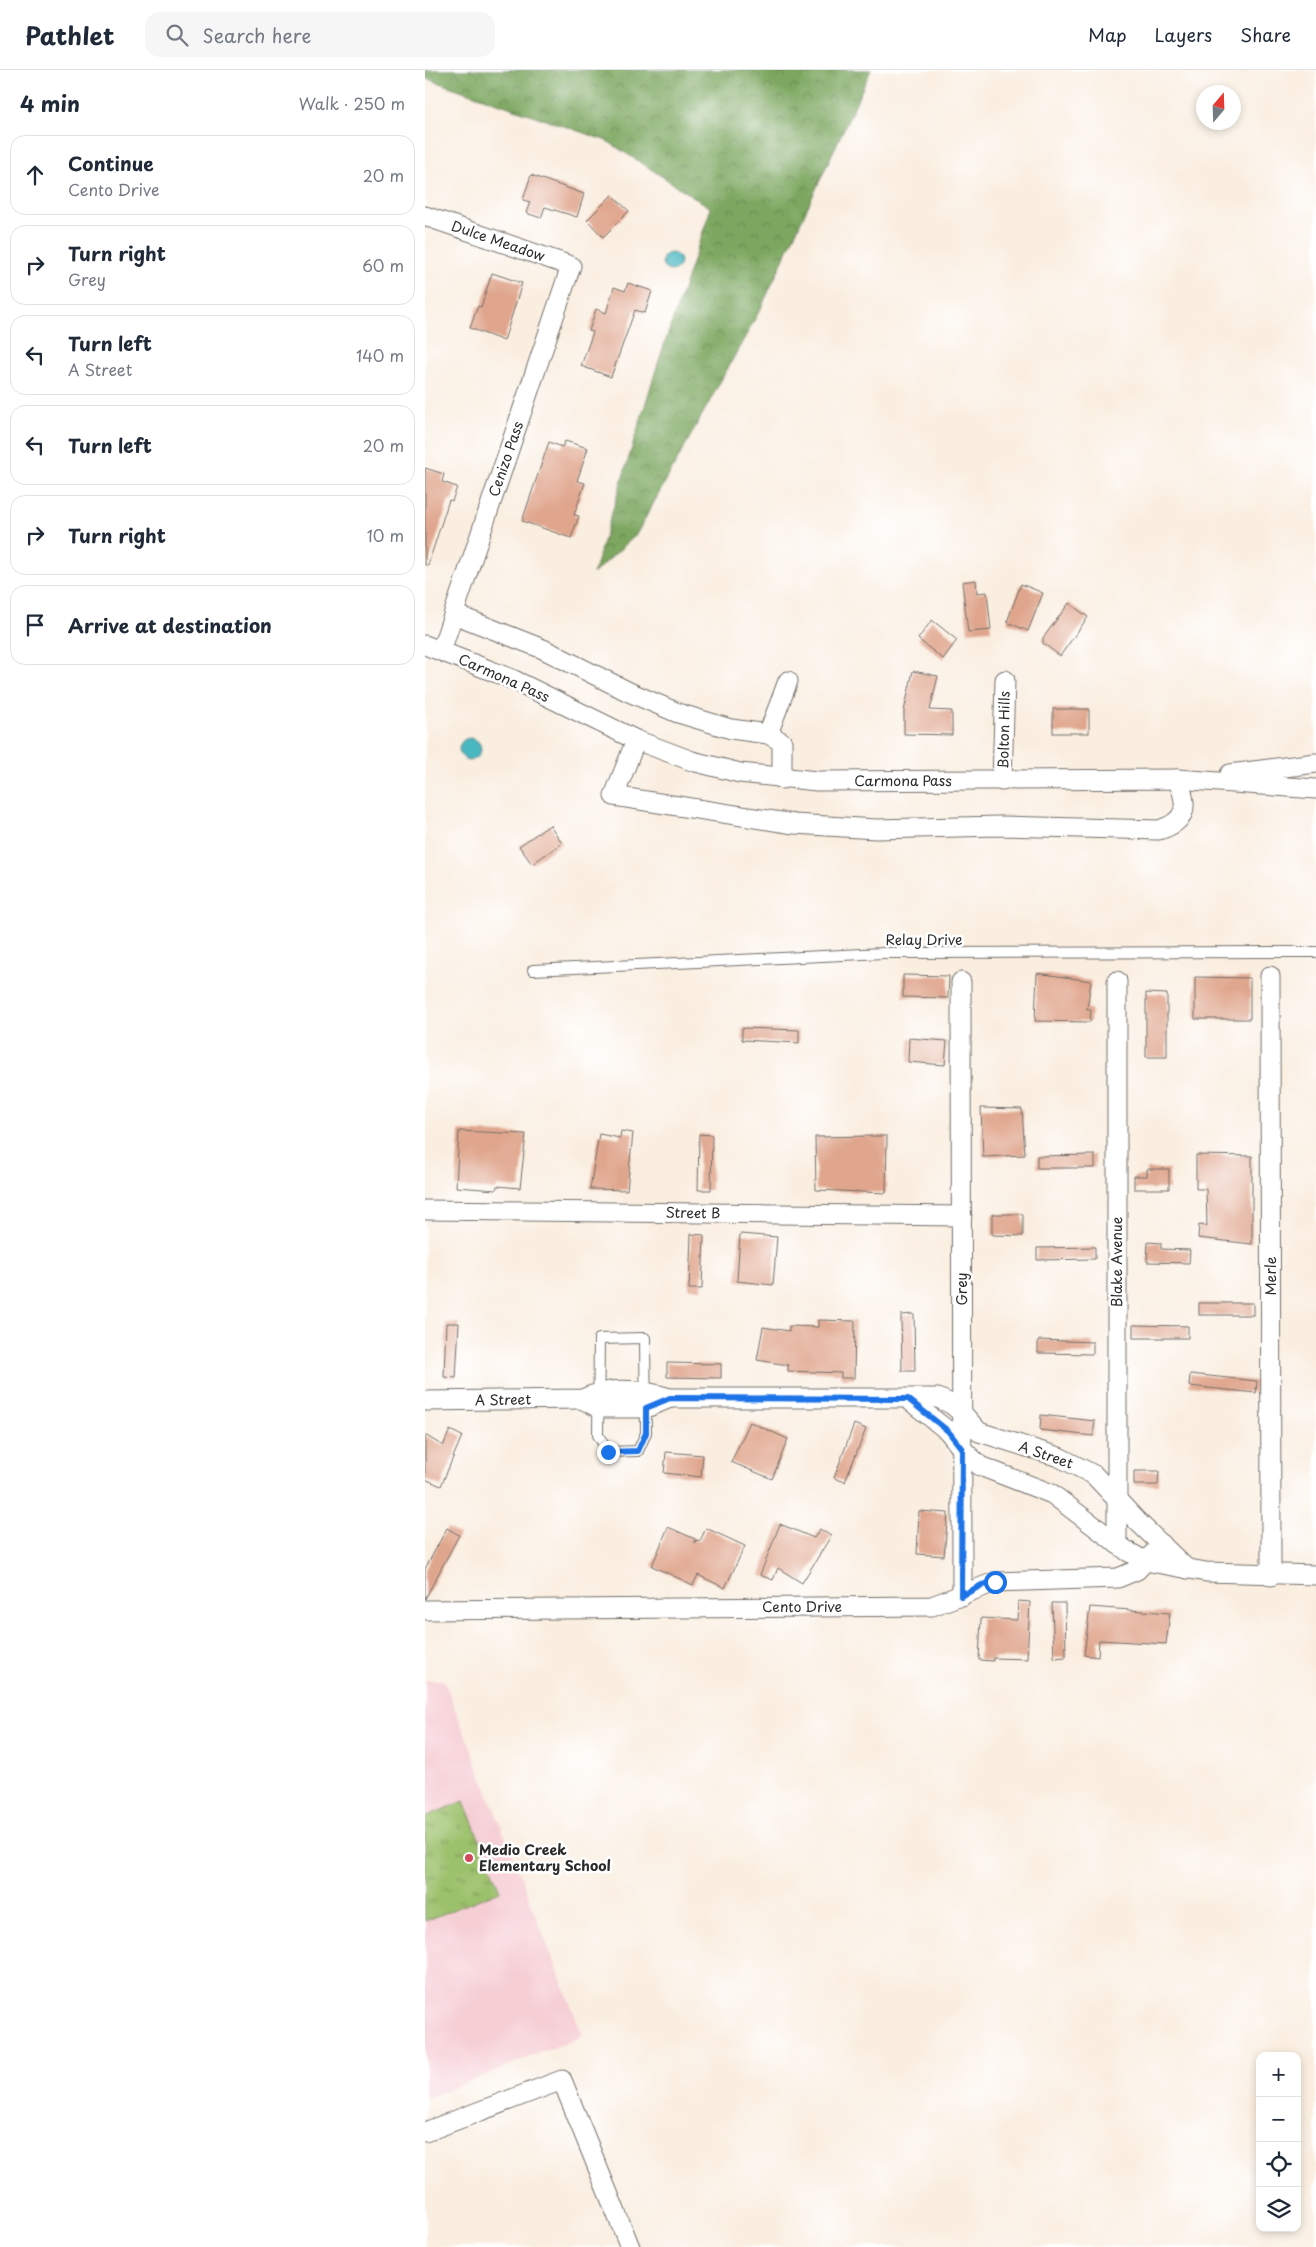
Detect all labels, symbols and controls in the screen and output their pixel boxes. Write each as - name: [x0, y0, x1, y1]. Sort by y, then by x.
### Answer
- search box: [145, 12, 495, 57]
- text: Pathlet: [25, 17, 115, 53]
- icon: search: [163, 21, 191, 49]
- text: Search here: [203, 21, 311, 49]
- text: Map: [1088, 21, 1127, 48]
- text: Layers: [1155, 21, 1212, 48]
- text: Share: [1240, 21, 1291, 48]
- north arrow: [1196, 85, 1241, 130]
- text: 4 min: [20, 87, 80, 119]
- text: Walk · 250 m: [299, 91, 405, 115]
- text: Continue: [68, 149, 154, 177]
- icon: ahead: [21, 161, 49, 189]
- text: 20 m: [363, 163, 404, 187]
- text: Cento Drive: [68, 177, 159, 201]
- street label: Dulce Meadow: [449, 215, 548, 266]
- text: Turn right: [68, 239, 166, 267]
- icon: right: [21, 251, 49, 279]
- text: 60 m: [362, 253, 404, 277]
- text: Grey: [68, 267, 106, 291]
- text: Turn left: [68, 329, 152, 357]
- icon: left: [21, 341, 49, 369]
- text: 140 m: [356, 343, 404, 367]
- text: A Street: [68, 357, 132, 381]
- street label: Cenizo Pass: [483, 418, 528, 499]
- icon: left: [21, 431, 49, 459]
- text: Turn left: [68, 431, 152, 459]
- text: 20 m: [363, 433, 404, 457]
- icon: right: [21, 521, 49, 549]
- text: Turn right: [68, 521, 166, 549]
- text: 10 m: [367, 523, 404, 547]
- icon: arrive: [21, 611, 49, 639]
- text: Arrive at destination: [68, 611, 272, 639]
- street label: Carmona Pass: [455, 648, 553, 707]
- street label: Bolton Hills: [992, 691, 1015, 769]
- street label: Carmona Pass: [854, 770, 952, 791]
- street label: Relay Drive: [886, 929, 962, 950]
- street label: Street B: [665, 1202, 721, 1223]
- street label: Blake Avenue: [1106, 1216, 1127, 1307]
- street label: Merle: [1260, 1256, 1281, 1296]
- street label: Grey: [951, 1272, 972, 1306]
- street label: A Street: [475, 1389, 532, 1410]
- street label: A Street: [1016, 1435, 1076, 1474]
- route end: [597, 1441, 620, 1464]
- route start: [984, 1571, 1007, 1594]
- street label: Cento Drive: [762, 1596, 842, 1617]
- place label: Medio Creek Elementary School: [479, 1839, 611, 1876]
- marker: Medio Creek Elementary School: [463, 1852, 475, 1864]
- map controls: [1256, 2052, 1301, 2232]
- button: +: [1256, 2052, 1301, 2097]
- button: −: [1256, 2097, 1301, 2142]
- button: locate: [1256, 2142, 1301, 2187]
- button: layers: [1256, 2187, 1301, 2232]

